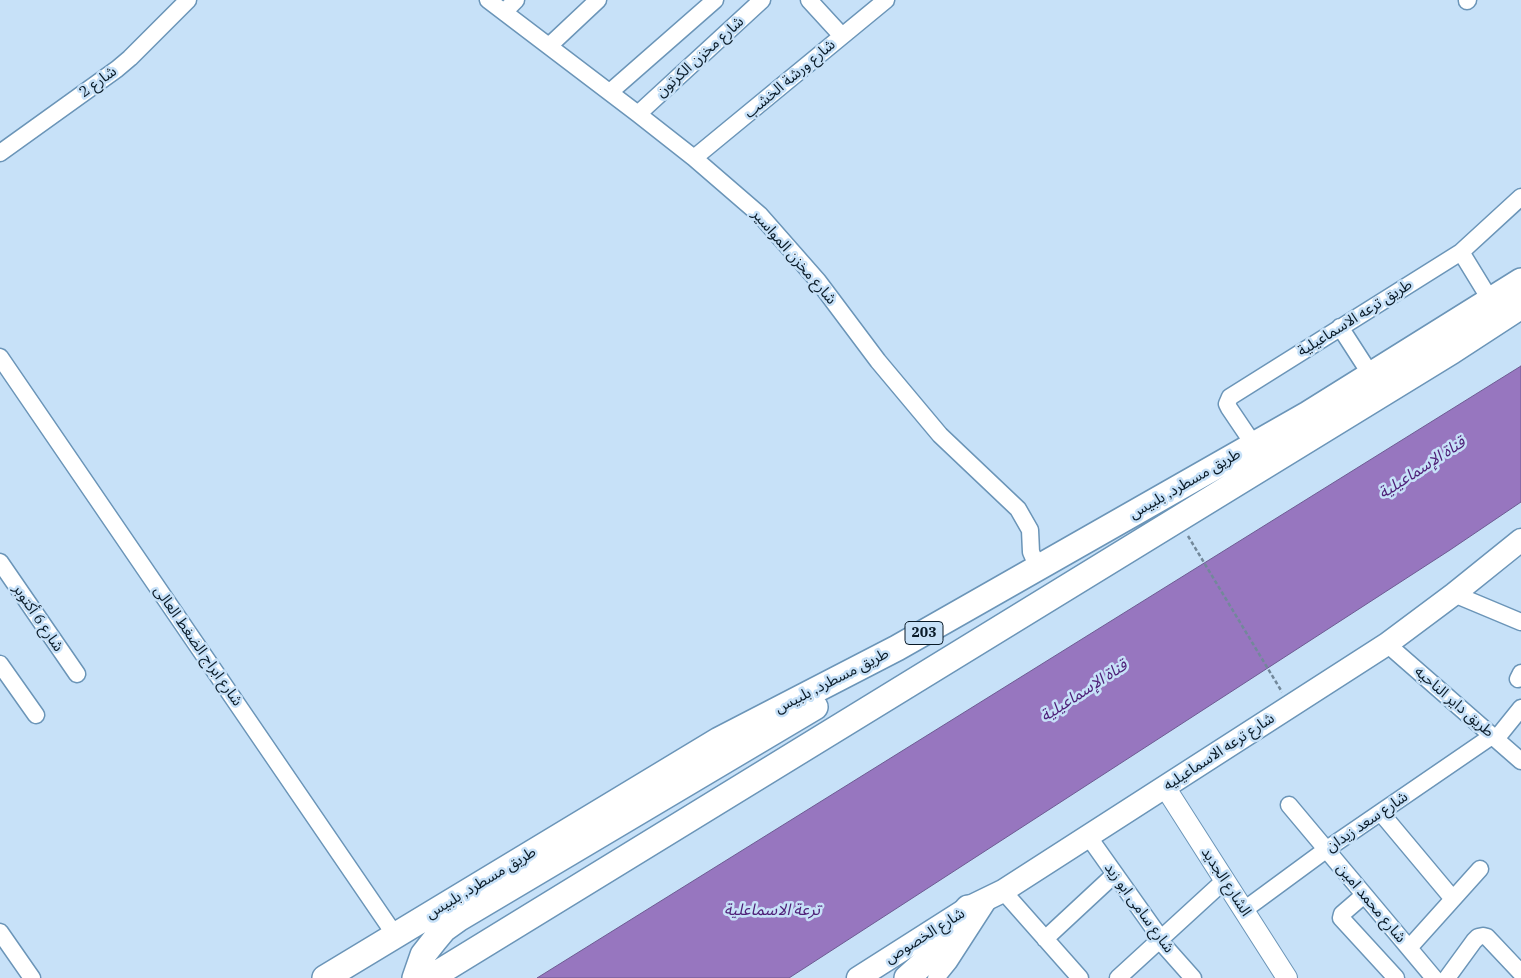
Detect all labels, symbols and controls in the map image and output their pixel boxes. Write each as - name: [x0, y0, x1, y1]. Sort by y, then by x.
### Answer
- street label: شارع مخزن الكرتون: [652, 13, 748, 101]
- street label: شارع ورشة الخشب: [741, 36, 839, 122]
- street label: شارع 2: [76, 62, 120, 102]
- street label: شارع مخزن المواسير: [748, 206, 840, 308]
- street label: طريق ترعه الاسماعيلية: [1294, 275, 1416, 361]
- water label: قناة الإسماعيلية: [1375, 433, 1469, 503]
- street label: طريق مسطرد, بلبيس: [1126, 445, 1244, 523]
- street label: شارع 6 أكتوبر: [9, 581, 67, 655]
- street label: شارع ابراج الضغط العالى: [150, 582, 246, 710]
- road number: 203: [905, 622, 943, 644]
- street label: طريق مسطرد, بلبيس: [772, 645, 892, 717]
- water label: قناة الإسماعيلية: [1037, 656, 1131, 726]
- street label: طريق داير الناحيه: [1411, 663, 1497, 741]
- street label: شارع ترعه الاسماعيليه: [1160, 709, 1278, 795]
- street label: شارع سعد زيدان: [1323, 788, 1411, 856]
- street label: طريق مسطرد, بلبيس: [423, 843, 539, 923]
- street label: الشارع الجديد: [1197, 844, 1255, 920]
- street label: شارع سامى ابو زيد: [1100, 859, 1178, 957]
- street label: شارع محمد امين: [1333, 860, 1409, 946]
- water label: ترعة الاسماعلية: [724, 900, 820, 920]
- street label: شارع الخصوص: [882, 904, 968, 968]

